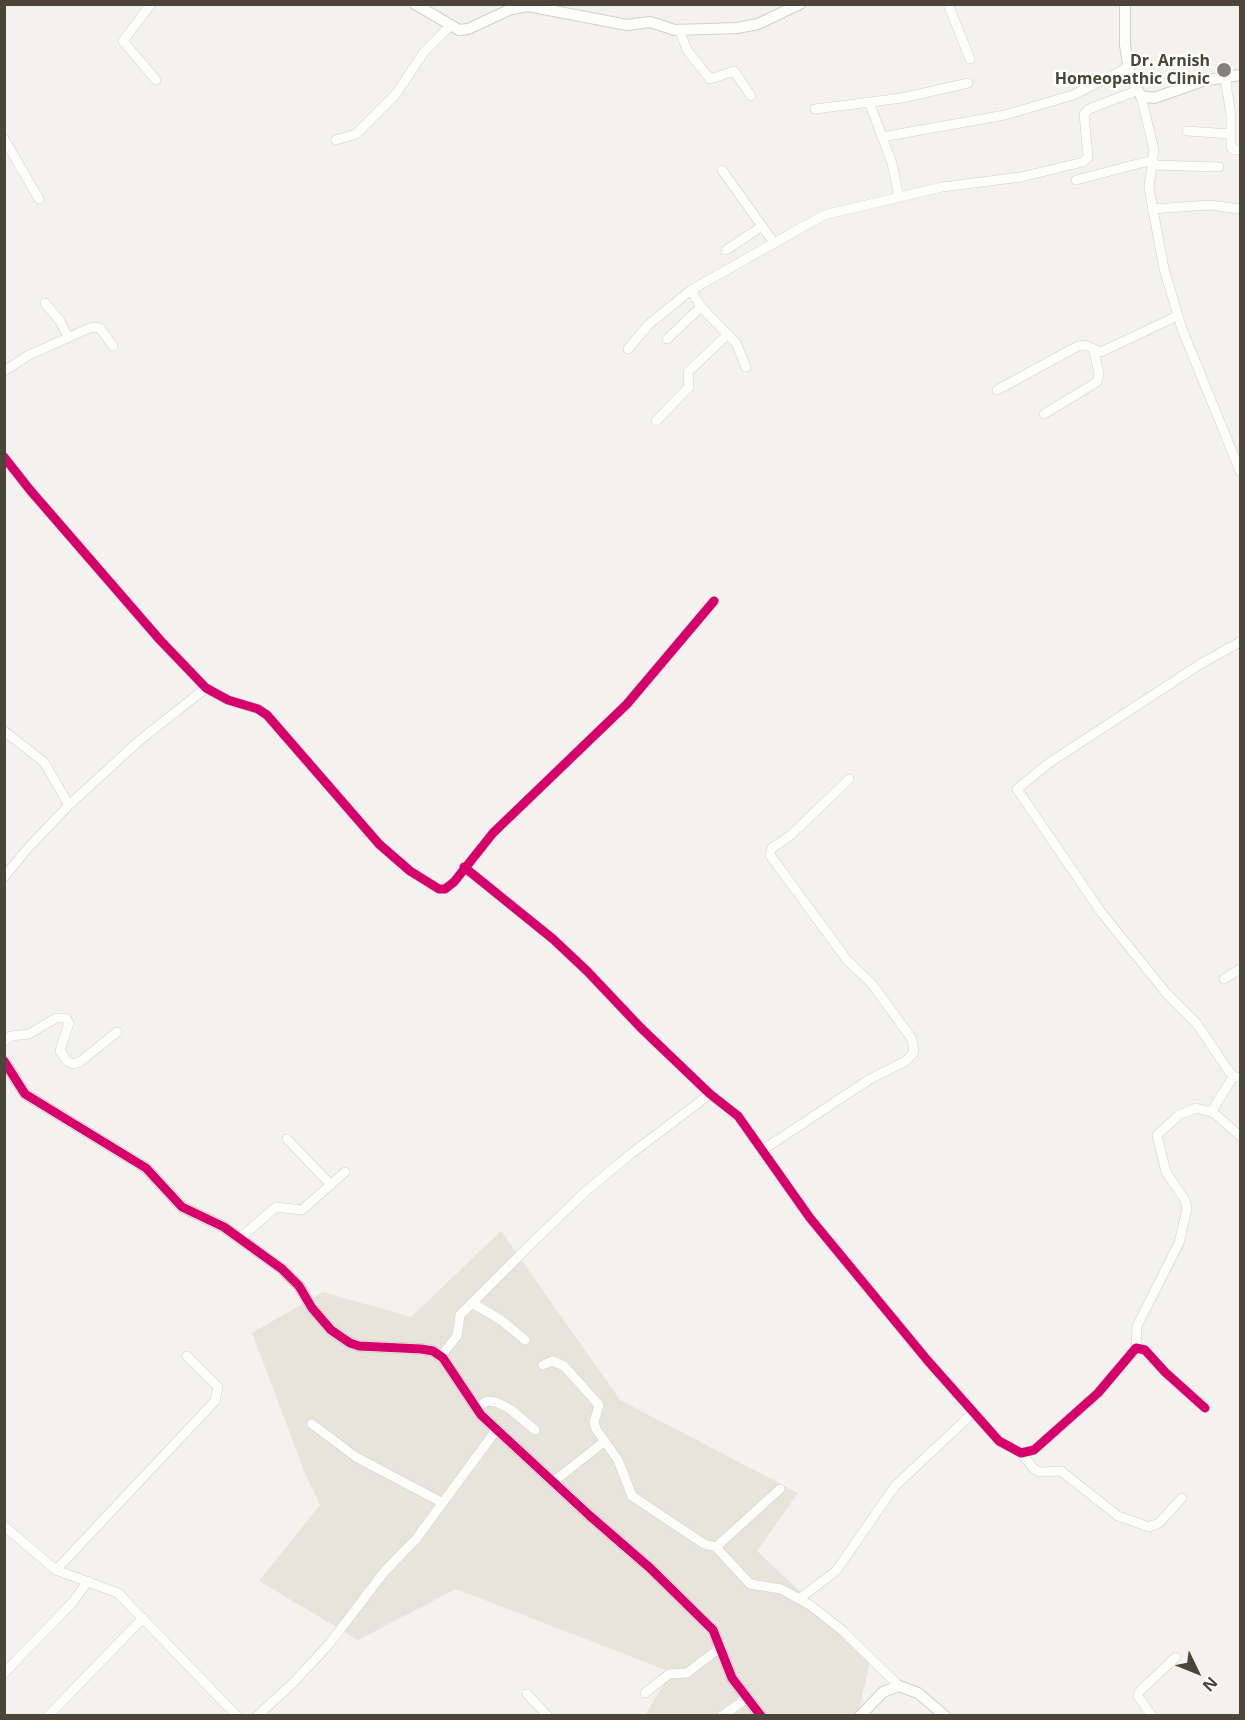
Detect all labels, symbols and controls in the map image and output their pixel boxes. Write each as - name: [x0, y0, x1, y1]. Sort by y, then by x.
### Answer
- place label: Dr. Arnish Homeopathic Clinic: [1055, 51, 1210, 89]
- marker: Dr. Arnish Homeopathic Clinic: [1215, 61, 1233, 79]
- north arrow: [1167, 1642, 1227, 1702]
- text: N: [1198, 1672, 1223, 1697]

